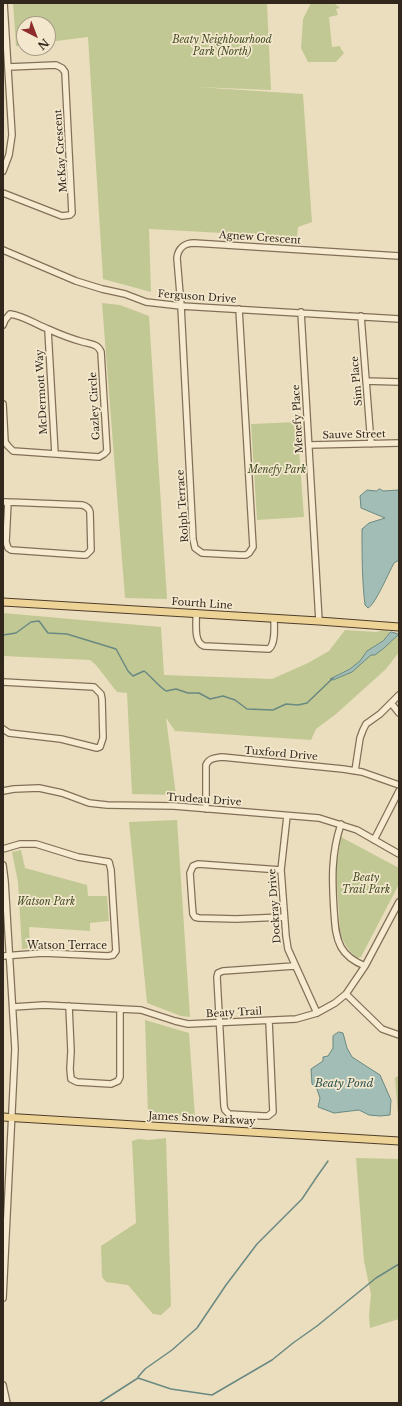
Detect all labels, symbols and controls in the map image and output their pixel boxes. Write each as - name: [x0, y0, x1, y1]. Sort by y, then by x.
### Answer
- north arrow: [16, 16, 56, 56]
- park label: Beaty Neighbourhood Park (North): [172, 34, 272, 58]
- text: N: [35, 36, 52, 53]
- street label: McKay Crescent: [52, 109, 70, 193]
- street label: Agnew Crescent: [219, 229, 301, 247]
- street label: Ferguson Drive: [157, 288, 237, 306]
- street label: McDermott Way: [34, 349, 50, 435]
- street label: Sim Place: [349, 355, 365, 407]
- street label: Gazley Circle: [87, 372, 103, 440]
- street label: Menefy Place: [290, 384, 306, 454]
- street label: Sauve Street: [322, 428, 386, 442]
- park label: Menefy Park: [248, 464, 306, 476]
- street label: Rolph Terrace: [174, 469, 192, 543]
- street label: Fourth Line: [171, 596, 233, 612]
- street label: Tuxford Drive: [244, 745, 318, 763]
- street label: Trudeau Drive: [166, 791, 242, 809]
- street label: Dockray Drive: [266, 868, 284, 944]
- park label: Beaty Trail Park: [342, 872, 390, 896]
- park label: Watson Park: [17, 896, 75, 908]
- street label: Watson Terrace: [27, 940, 107, 952]
- street label: Beaty Trail: [206, 1006, 262, 1020]
- water label: Beaty Pond: [315, 1077, 373, 1091]
- street label: James Snow Parkway: [148, 1110, 256, 1128]

